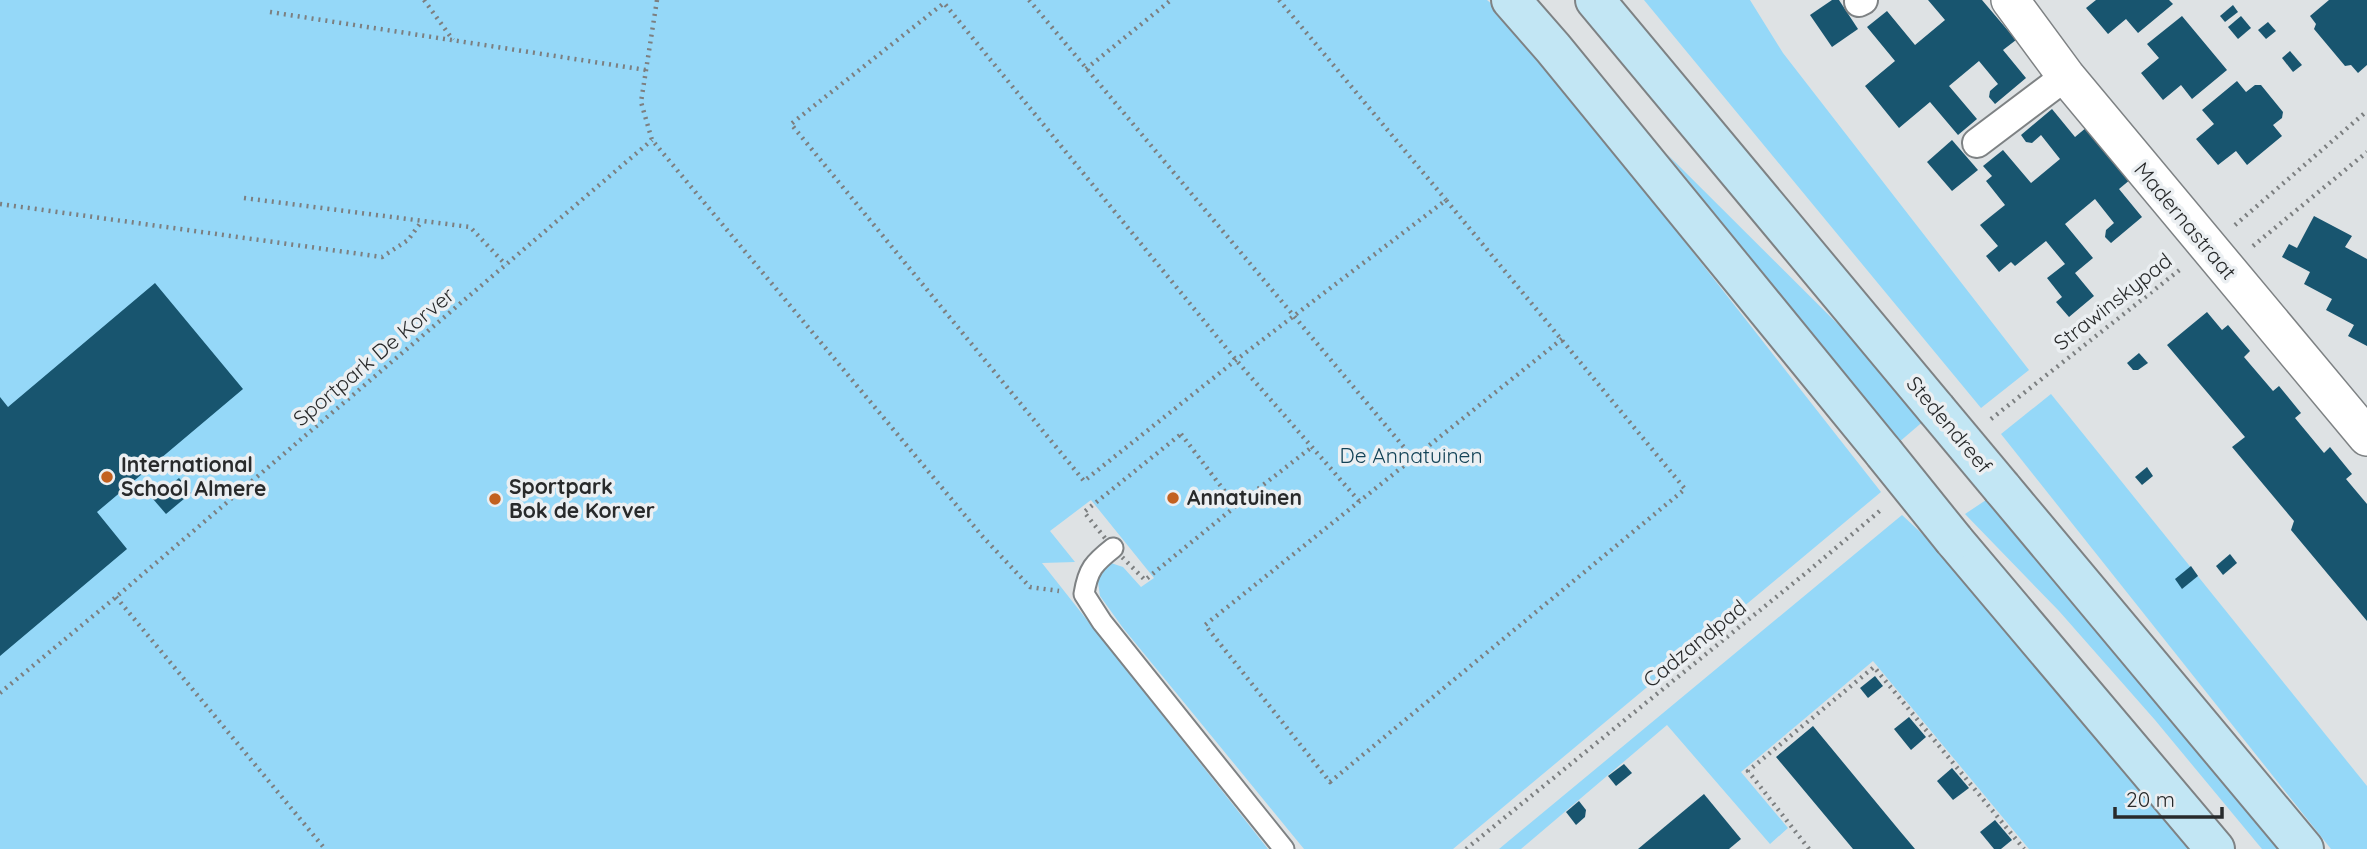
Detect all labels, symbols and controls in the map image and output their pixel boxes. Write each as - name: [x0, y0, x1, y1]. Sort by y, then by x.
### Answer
- street label: Madernastraat: [2129, 156, 2242, 284]
- street label: Strawinskypad: [2048, 247, 2177, 355]
- street label: Sportpark De Korver: [288, 281, 459, 431]
- street label: Stedendreef: [1902, 370, 1998, 479]
- park label: De Annatuinen: [1339, 442, 1483, 468]
- place label: International School Almere: [121, 451, 266, 501]
- marker: International School Almere: [99, 469, 115, 485]
- place label: Sportpark Bok de Korver: [509, 473, 655, 523]
- place label: Annatuinen: [1187, 484, 1302, 510]
- marker: Annatuinen: [1165, 490, 1181, 506]
- marker: Sportpark Bok de Korver: [487, 491, 503, 507]
- street label: Cadzandpad: [1638, 594, 1751, 693]
- scale bar: [2115, 776, 2222, 820]
- text: 20 m: [2126, 786, 2175, 812]

